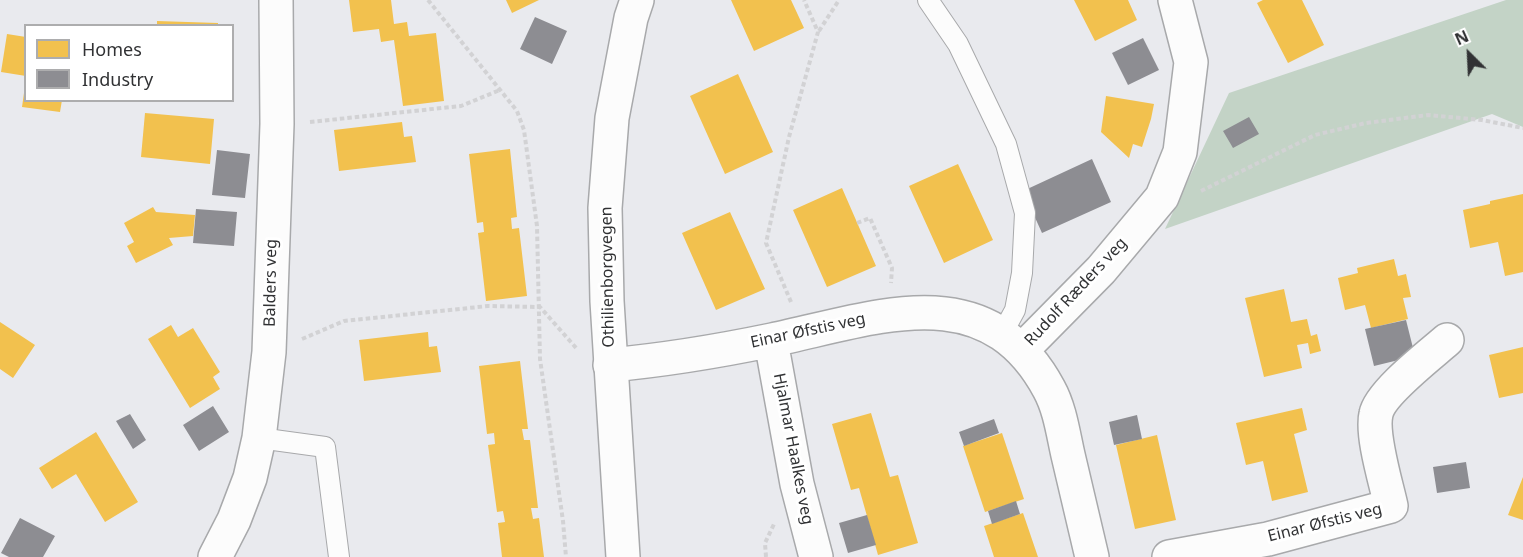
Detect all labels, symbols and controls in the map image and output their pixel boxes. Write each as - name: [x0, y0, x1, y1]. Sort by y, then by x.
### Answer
- legend: [24, 24, 234, 102]
- north arrow: [1439, 24, 1499, 84]
- text: N: [1451, 25, 1472, 50]
- text: Homes: [82, 37, 142, 61]
- text: Industry: [82, 67, 153, 91]
- street label: Othilienborgvegen: [597, 206, 619, 348]
- street label: Rudolf Ræders veg: [1021, 234, 1131, 350]
- street label: Balders veg: [261, 239, 281, 327]
- street label: Einar Øfstis veg: [749, 309, 867, 353]
- street label: Hjalmar Haalkes veg: [769, 372, 817, 526]
- street label: Einar Øfstis veg: [1266, 500, 1384, 546]

